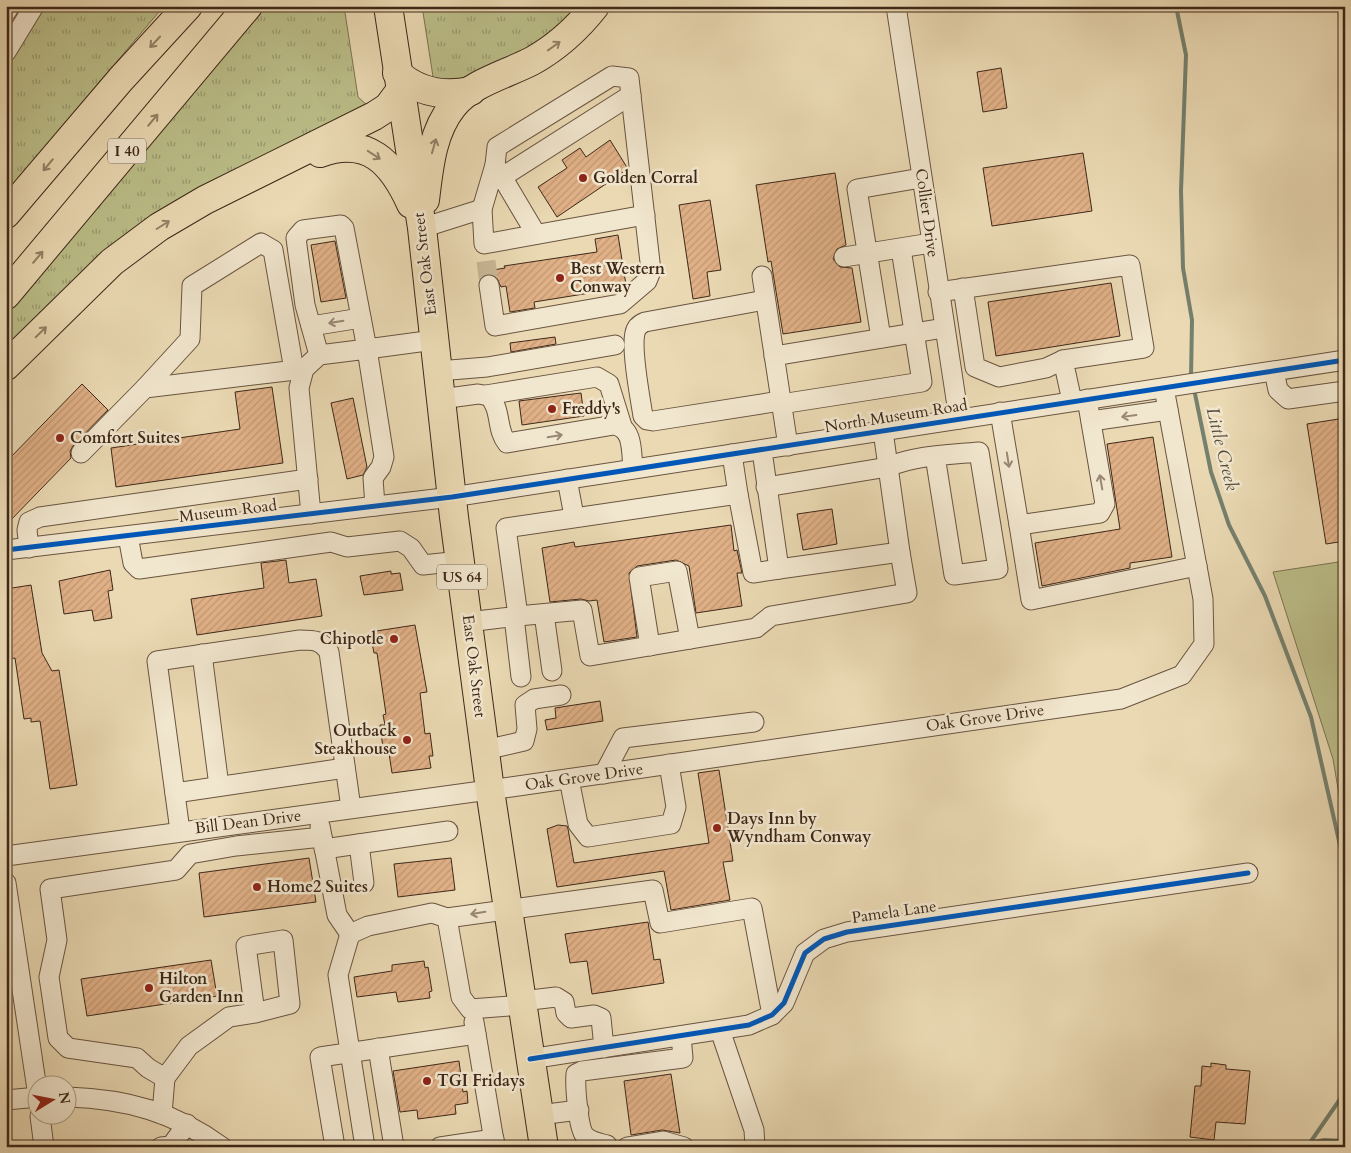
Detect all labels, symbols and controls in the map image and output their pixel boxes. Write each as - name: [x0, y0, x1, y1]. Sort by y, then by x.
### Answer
- one-way arrow: [149, 36, 161, 49]
- one-way arrow: [547, 41, 560, 52]
- one-way arrow: [148, 113, 159, 126]
- road number: I 40: [108, 138, 146, 164]
- one-way arrow: [430, 138, 440, 154]
- one-way arrow: [367, 150, 381, 160]
- one-way arrow: [43, 158, 54, 171]
- place label: Golden Corral: [593, 167, 698, 189]
- street label: Collier Drive: [910, 167, 944, 259]
- marker: Golden Corral: [577, 172, 589, 184]
- street label: East Oak Street: [408, 211, 442, 317]
- one-way arrow: [155, 219, 169, 229]
- one-way arrow: [32, 251, 43, 264]
- place label: Best Western Conway: [570, 258, 666, 298]
- marker: Best Western Conway: [554, 272, 566, 284]
- one-way arrow: [328, 317, 344, 327]
- one-way arrow: [35, 326, 47, 338]
- street label: North Museum Road: [823, 394, 970, 438]
- place label: Freddy's: [562, 398, 621, 420]
- marker: Freddy's: [546, 403, 558, 415]
- water label: Little Creek: [1200, 405, 1244, 493]
- one-way arrow: [1122, 411, 1138, 421]
- place label: Comfort Suites: [70, 427, 180, 449]
- one-way arrow: [547, 431, 563, 440]
- marker: Comfort Suites: [54, 432, 66, 444]
- one-way arrow: [1003, 452, 1013, 468]
- one-way arrow: [1096, 475, 1106, 491]
- street label: Museum Road: [178, 494, 279, 528]
- road number: US 64: [437, 564, 487, 590]
- street label: East Oak Street: [457, 613, 491, 719]
- place label: Chipotle: [320, 628, 384, 650]
- marker: Chipotle: [388, 633, 400, 645]
- street label: Oak Grove Drive: [924, 699, 1046, 737]
- place label: Outback Steakhouse: [314, 720, 397, 760]
- marker: Outback Steakhouse: [401, 734, 413, 746]
- street label: Oak Grove Drive: [523, 758, 645, 796]
- street label: Bill Dean Drive: [194, 805, 302, 839]
- place label: Days Inn by Wyndham Conway: [726, 808, 871, 848]
- marker: Days Inn by Wyndham Conway: [711, 822, 723, 834]
- place label: Home2 Suites: [267, 876, 368, 898]
- marker: Home2 Suites: [251, 881, 263, 893]
- street label: Pamela Lane: [850, 895, 938, 929]
- one-way arrow: [470, 909, 486, 919]
- place label: Hilton Garden Inn: [159, 968, 244, 1008]
- marker: Hilton Garden Inn: [143, 982, 155, 994]
- place label: TGI Fridays: [437, 1070, 525, 1092]
- marker: TGI Fridays: [421, 1075, 433, 1087]
- north arrow: [28, 1076, 78, 1126]
- text: N: [54, 1090, 75, 1105]

